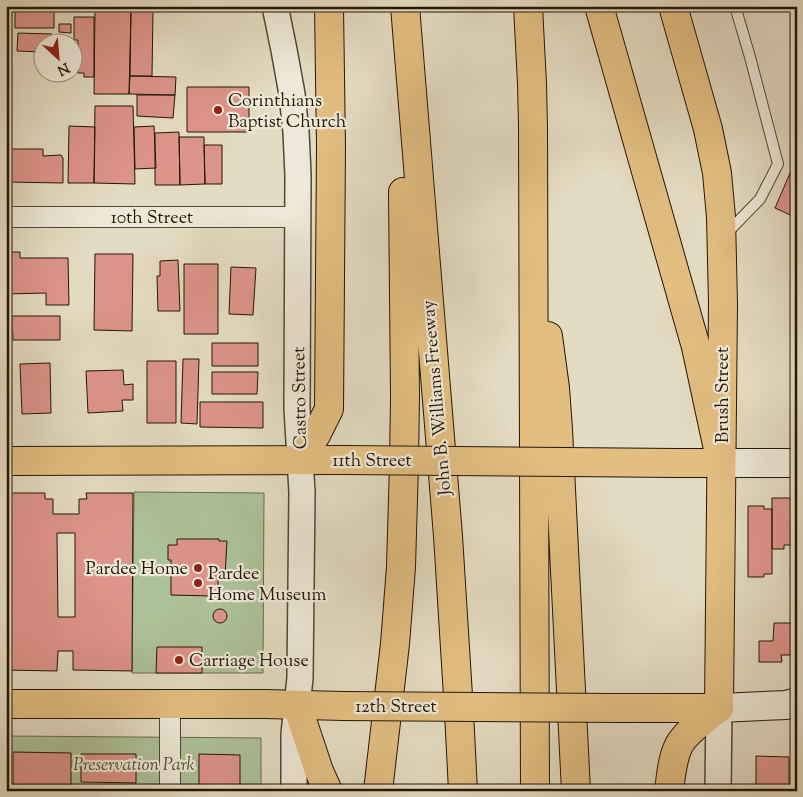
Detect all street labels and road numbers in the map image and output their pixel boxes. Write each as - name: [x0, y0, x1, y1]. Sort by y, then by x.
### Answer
- street label: 10th Street: [111, 206, 193, 232]
- street label: John B. Williams Freeway: [416, 299, 460, 498]
- street label: Castro Street: [287, 346, 315, 450]
- street label: Brush Street: [711, 347, 737, 443]
- street label: 11th Street: [332, 449, 412, 475]
- street label: 12th Street: [355, 695, 437, 721]

